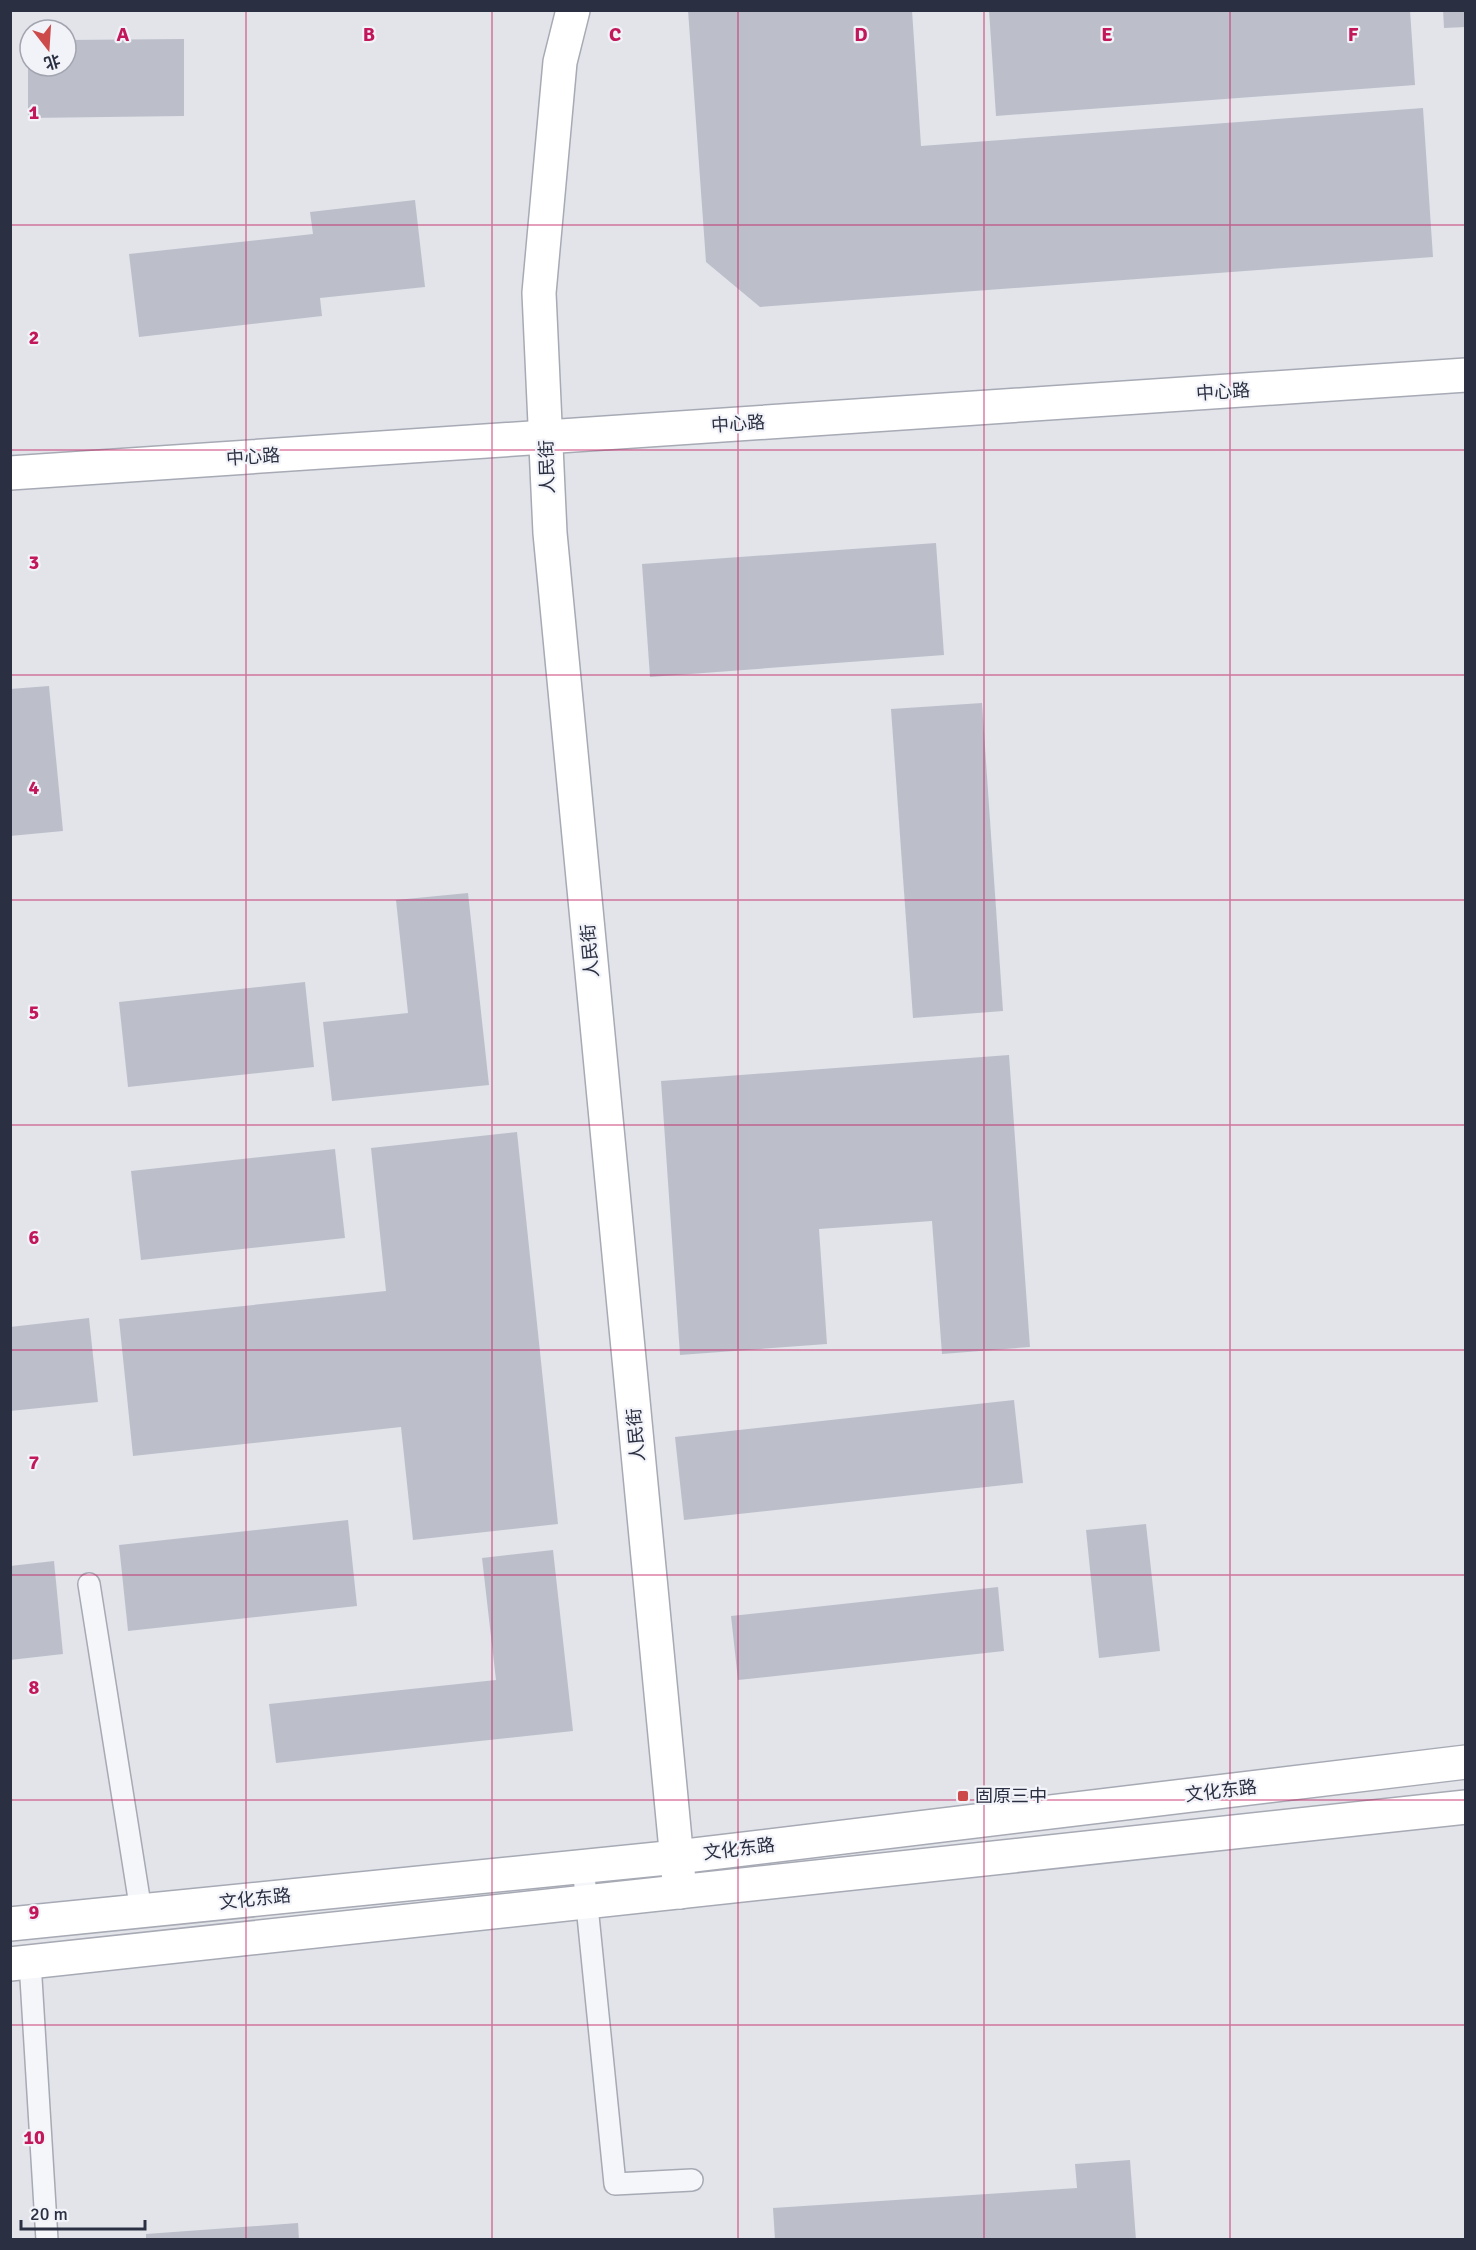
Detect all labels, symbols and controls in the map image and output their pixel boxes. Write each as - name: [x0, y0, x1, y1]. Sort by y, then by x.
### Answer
- north arrow: [18, 18, 78, 78]
- text: A: [117, 22, 130, 47]
- text: B: [363, 22, 375, 47]
- text: C: [609, 22, 621, 47]
- text: D: [854, 22, 868, 47]
- text: E: [1101, 22, 1113, 47]
- text: F: [1348, 22, 1359, 47]
- text: 北: [42, 49, 63, 73]
- text: 1: [29, 100, 40, 125]
- text: 2: [29, 325, 39, 350]
- street label: 中心路: [1195, 379, 1251, 405]
- street label: 中心路: [710, 411, 766, 437]
- street label: 人民街: [535, 440, 559, 494]
- street label: 中心路: [225, 444, 281, 470]
- text: 3: [29, 550, 39, 575]
- text: 4: [29, 775, 40, 800]
- street label: 人民街: [577, 923, 603, 979]
- text: 5: [29, 1000, 39, 1025]
- text: 6: [29, 1225, 40, 1250]
- street label: 人民街: [623, 1407, 649, 1463]
- text: 7: [29, 1450, 40, 1475]
- text: 8: [29, 1675, 40, 1700]
- street label: 文化东路: [1184, 1776, 1258, 1806]
- place label: 固原三中: [975, 1785, 1047, 1807]
- marker: 固原三中: [956, 1789, 970, 1803]
- street label: 文化东路: [702, 1834, 776, 1864]
- street label: 文化东路: [218, 1884, 292, 1914]
- text: 9: [29, 1900, 40, 1925]
- text: 10: [23, 2125, 45, 2150]
- scale bar: [21, 2193, 146, 2231]
- text: 20 m: [30, 2203, 68, 2225]

